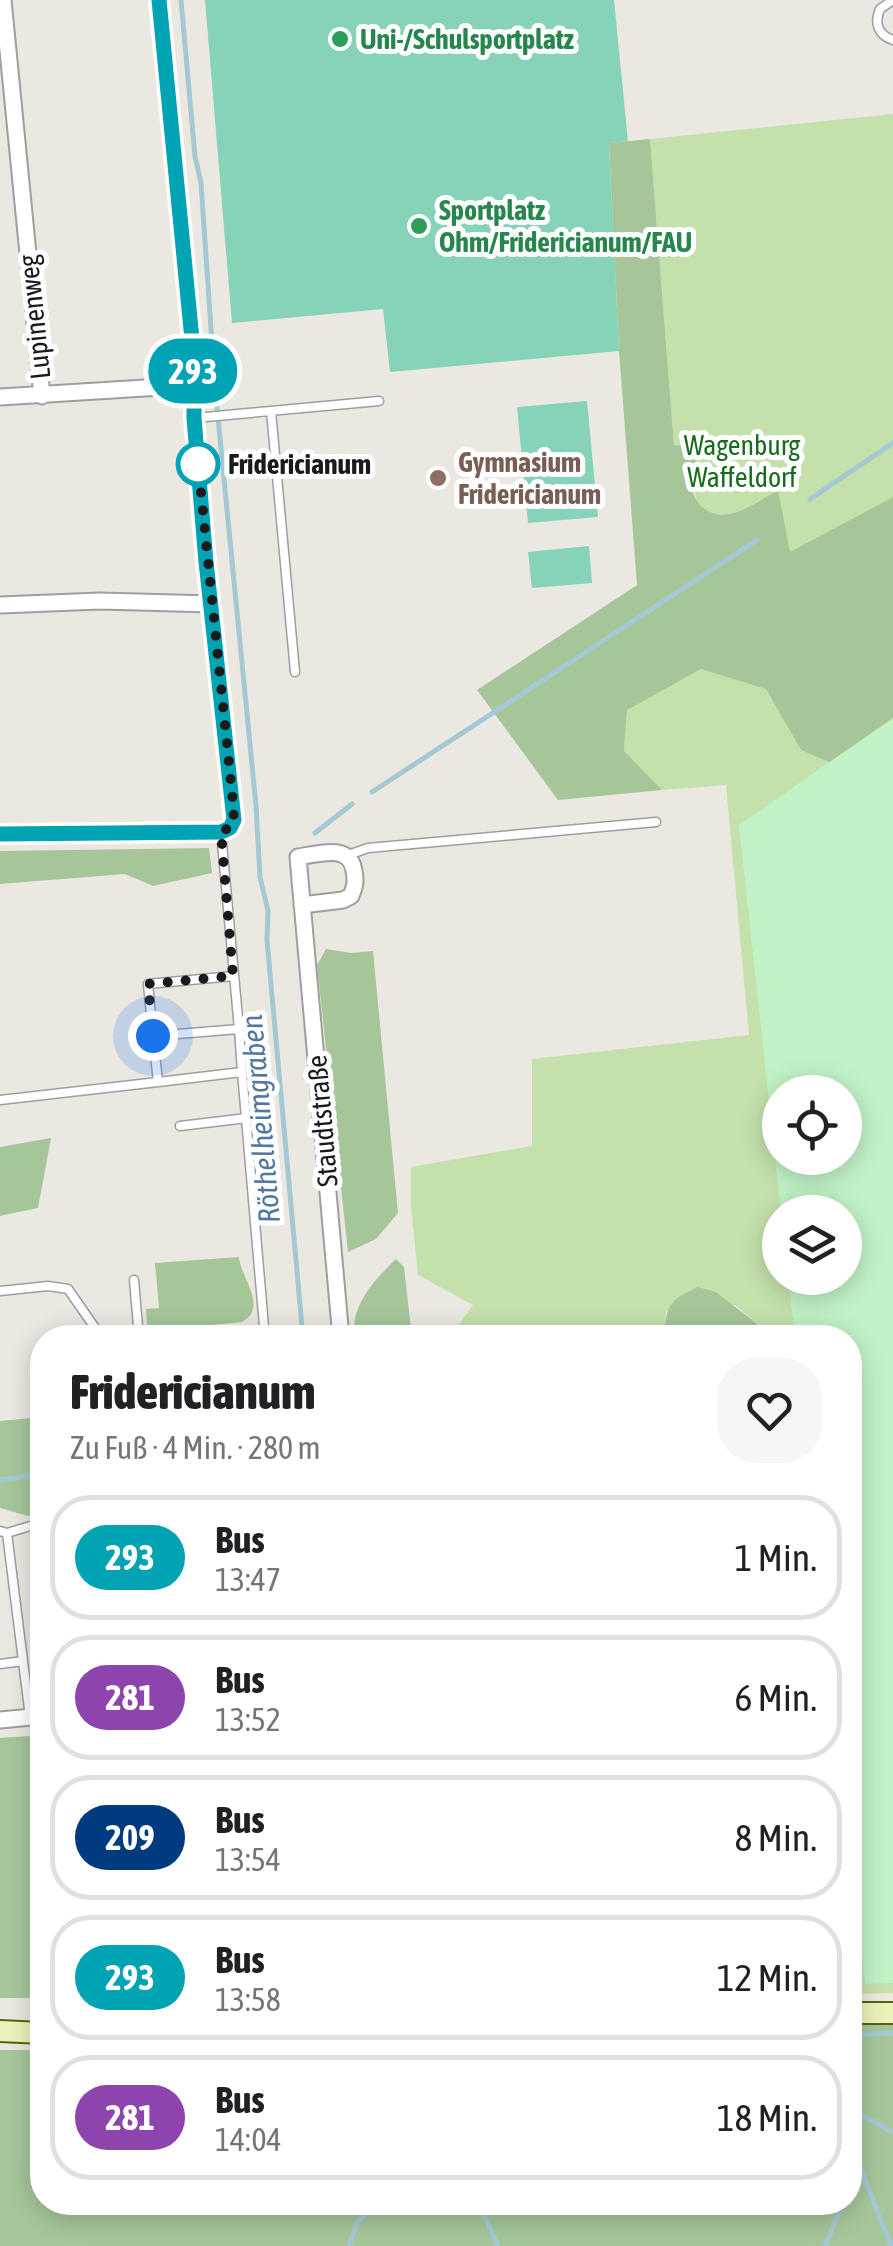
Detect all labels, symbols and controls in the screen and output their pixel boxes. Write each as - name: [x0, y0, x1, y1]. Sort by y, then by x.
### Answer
- place label: Uni-/Schulsportplatz: [360, 23, 574, 55]
- marker: Uni-/Schulsportplatz: [329, 28, 351, 50]
- place label: Sportplatz Ohm/Fridericianum/FAU: [439, 194, 692, 258]
- marker: Sportplatz Ohm/Fridericianum/FAU: [408, 215, 430, 237]
- street label: Lupinenweg: [12, 253, 56, 381]
- line badge: 293: [136, 338, 250, 404]
- text: 293: [168, 351, 218, 391]
- park label: Wagenburg Waffeldorf: [684, 429, 800, 493]
- marker: Fridericianum: [177, 443, 219, 485]
- place label: Gymnasium Fridericianum: [458, 446, 601, 510]
- place label: Fridericianum: [228, 448, 371, 480]
- marker: Gymnasium Fridericianum: [427, 467, 449, 489]
- your location: [128, 1011, 178, 1061]
- water label: Röthelheimgraben: [234, 1014, 286, 1225]
- street label: Staudtstraße: [300, 1054, 344, 1188]
- map controls: [762, 1075, 862, 1295]
- button: locate: [762, 1075, 862, 1175]
- button: layers: [762, 1195, 862, 1295]
- button: heart: [717, 1358, 822, 1463]
- text: Fridericianum: [70, 1364, 315, 1419]
- text: Zu Fuß · 4 Min. · 280 m: [70, 1429, 321, 1466]
- text: Bus: [215, 1518, 265, 1561]
- text: 1 Min.: [735, 1536, 817, 1579]
- text: 293: [105, 1537, 155, 1577]
- text: 13:47: [215, 1561, 281, 1598]
- text: Bus: [215, 1658, 265, 1701]
- text: 6 Min.: [735, 1676, 817, 1719]
- text: 281: [105, 1677, 155, 1717]
- text: 13:52: [215, 1701, 281, 1738]
- text: Bus: [215, 1798, 265, 1841]
- text: 8 Min.: [735, 1816, 817, 1859]
- text: 209: [105, 1817, 155, 1857]
- text: 13:54: [215, 1841, 281, 1878]
- text: Bus: [215, 1938, 265, 1981]
- text: 12 Min.: [717, 1956, 817, 1999]
- text: 293: [105, 1957, 155, 1997]
- text: 13:58: [215, 1981, 281, 2018]
- text: Bus: [215, 2078, 265, 2121]
- text: 18 Min.: [717, 2096, 817, 2139]
- text: 281: [105, 2097, 155, 2137]
- text: 14:04: [215, 2121, 282, 2158]

